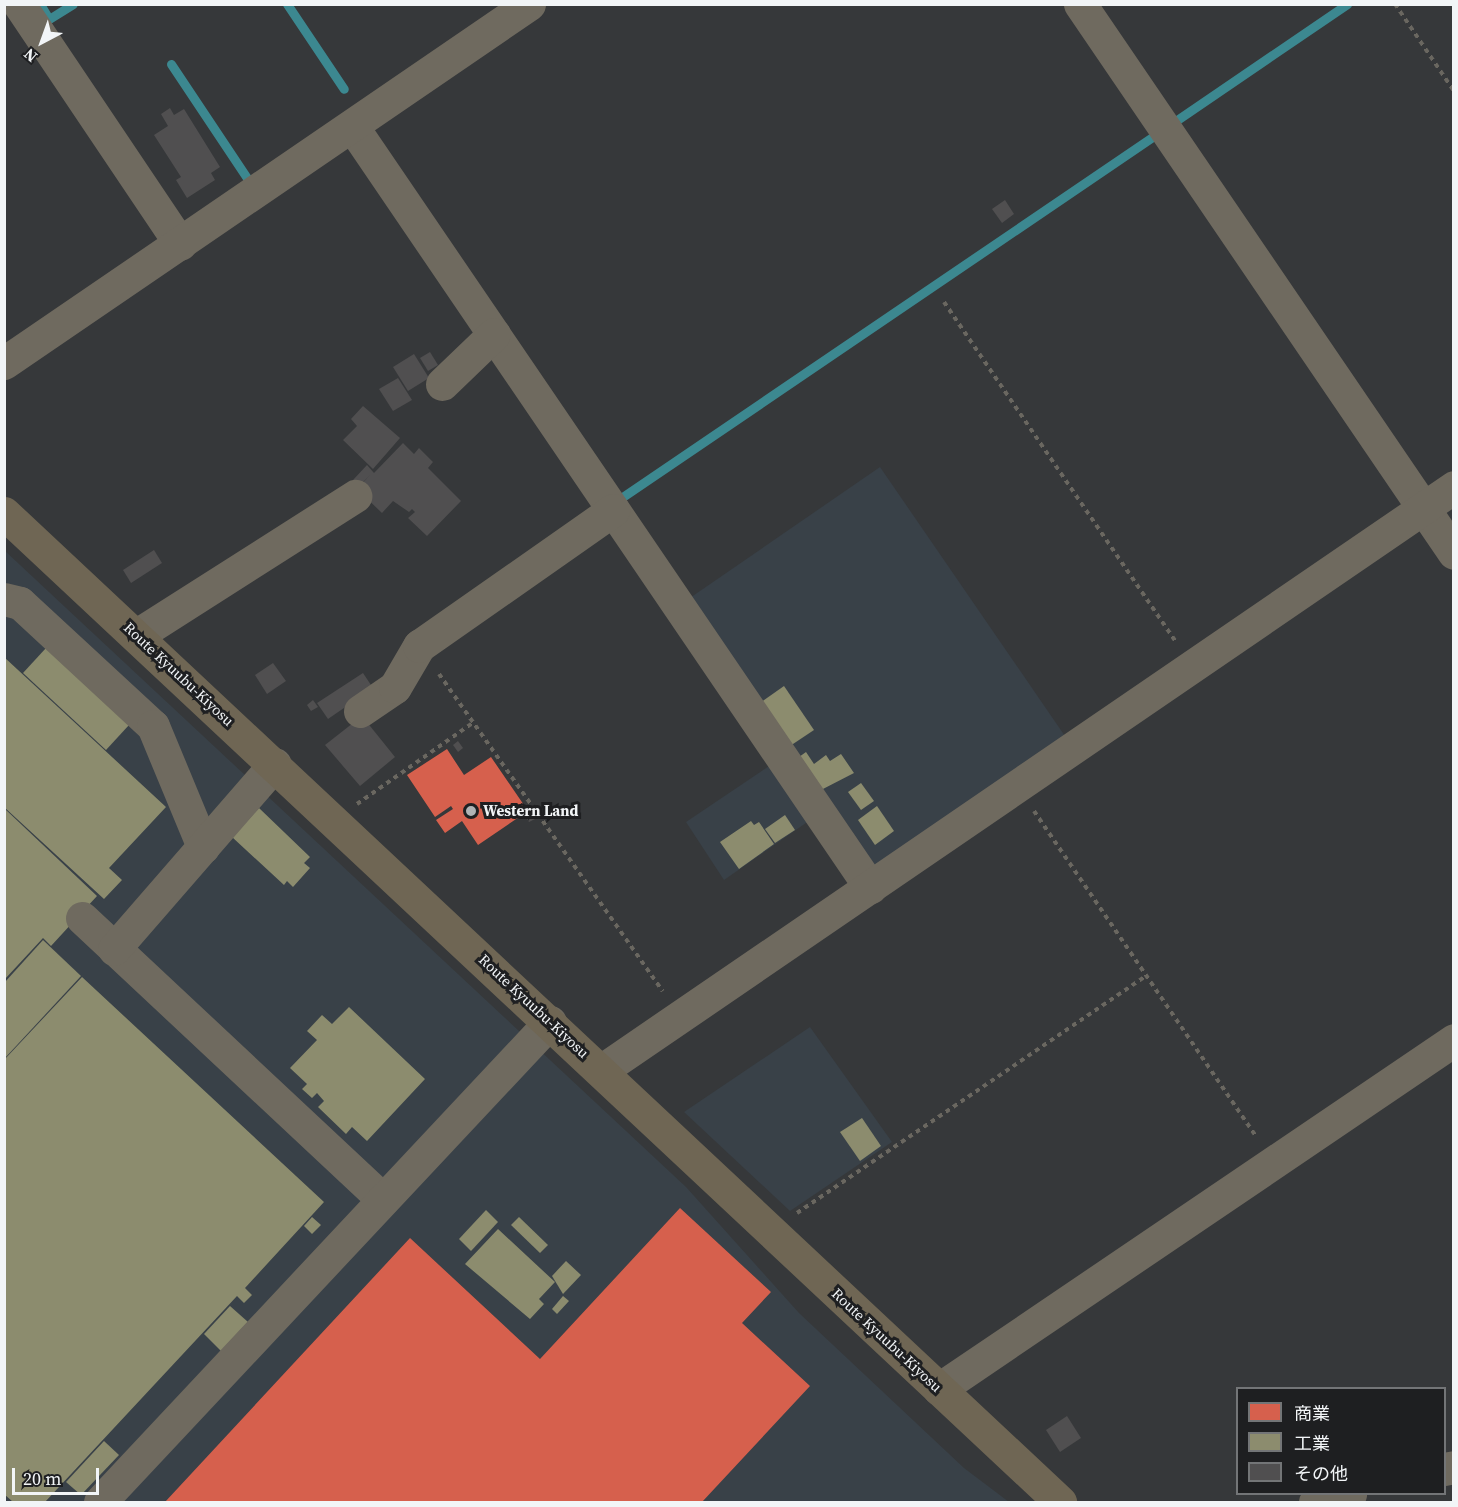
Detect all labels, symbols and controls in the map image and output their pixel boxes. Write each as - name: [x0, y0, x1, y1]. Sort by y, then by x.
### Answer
- north arrow: [12, 12, 72, 72]
- text: N: [19, 43, 42, 68]
- street label: Route Kyuubu-Kiyosu: [120, 618, 238, 730]
- place label: Western Land: [483, 802, 578, 820]
- marker: Western Land: [464, 804, 478, 818]
- street label: Route Kyuubu-Kiyosu: [475, 950, 593, 1062]
- street label: Route Kyuubu-Kiyosu: [828, 1284, 946, 1396]
- legend: [1236, 1387, 1446, 1495]
- text: 商業: [1294, 1401, 1330, 1426]
- text: 工業: [1294, 1431, 1330, 1456]
- scale bar: [15, 1456, 102, 1494]
- text: その他: [1294, 1461, 1348, 1486]
- text: 20 m: [23, 1466, 61, 1491]

